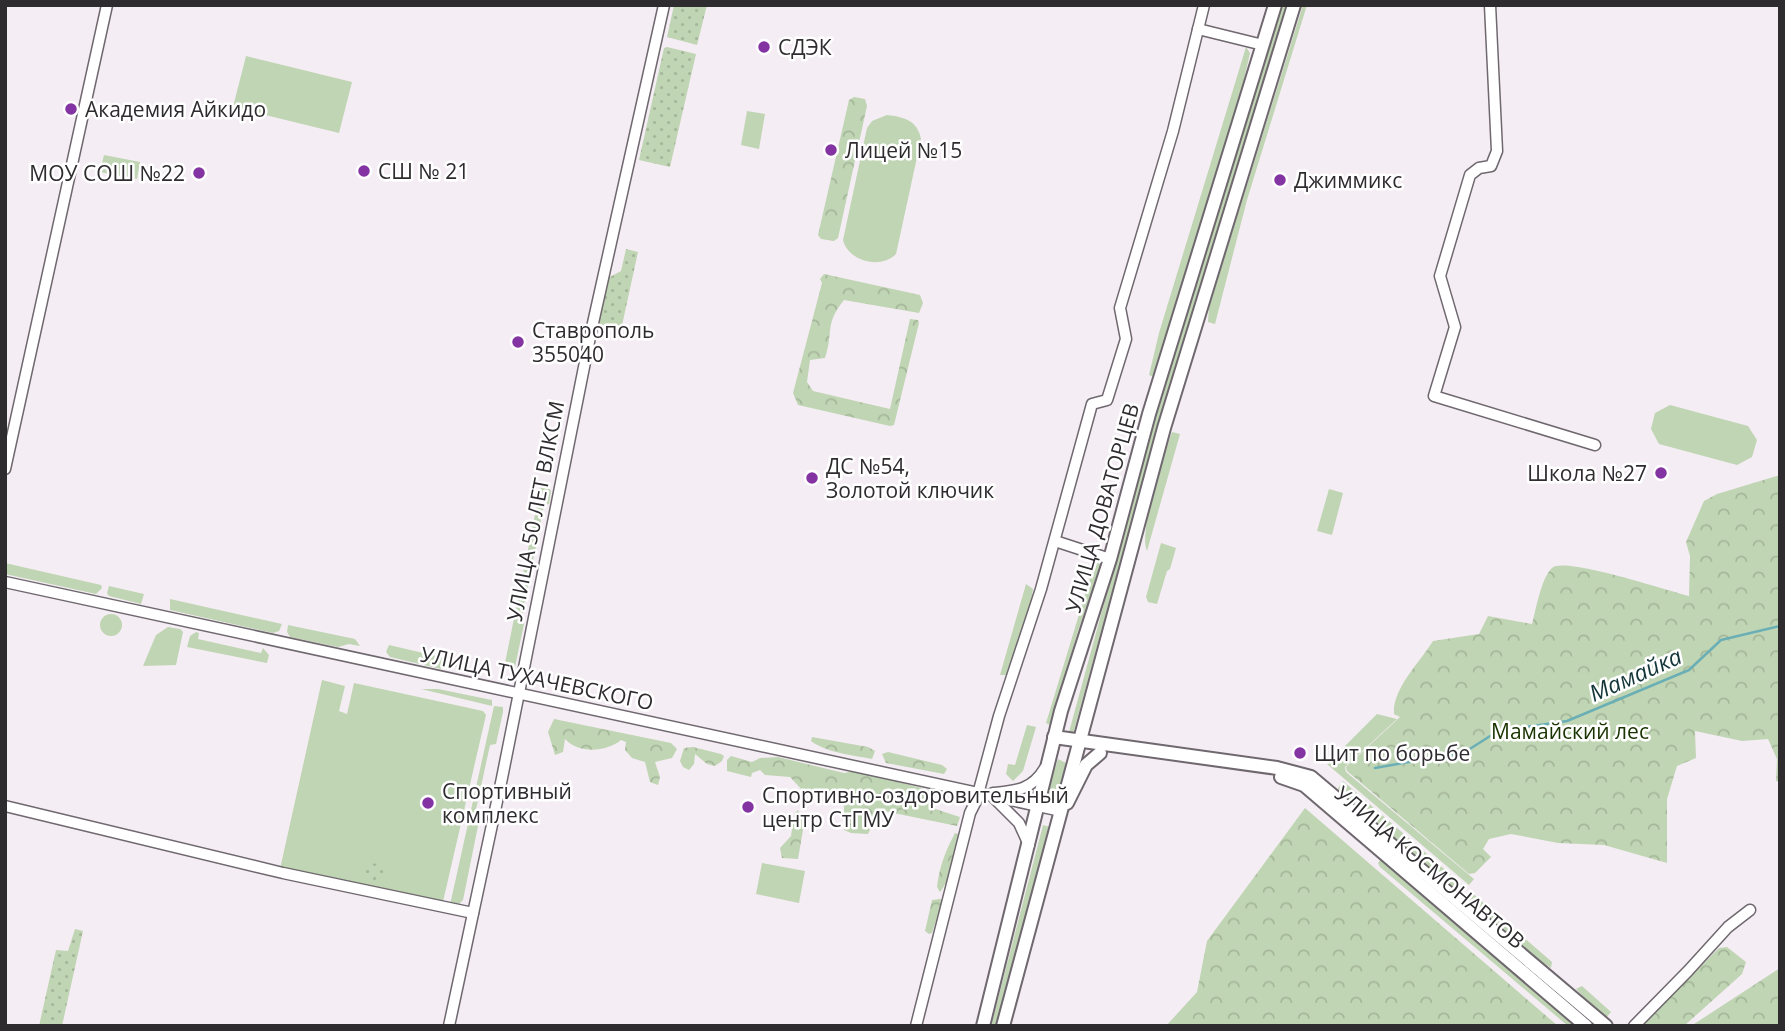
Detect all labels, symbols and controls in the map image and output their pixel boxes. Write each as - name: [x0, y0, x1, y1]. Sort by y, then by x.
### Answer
- place label: СДЭК: [778, 33, 832, 61]
- marker: СДЭК: [756, 39, 772, 55]
- place label: Академия Айкидо: [85, 95, 266, 123]
- marker: Академия Айкидо: [63, 101, 79, 117]
- place label: Лицей №15: [845, 136, 962, 164]
- marker: Лицей №15: [823, 142, 839, 158]
- place label: СШ № 21: [378, 157, 469, 185]
- place label: МОУ СОШ №22: [29, 159, 185, 187]
- marker: СШ № 21: [356, 163, 372, 179]
- marker: МОУ СОШ №22: [191, 165, 207, 181]
- place label: Джиммикс: [1294, 166, 1402, 194]
- marker: Джиммикс: [1272, 172, 1288, 188]
- place label: Ставрополь 355040: [532, 316, 654, 368]
- marker: Ставрополь 355040: [510, 334, 526, 350]
- street label: УЛИЦА 50 ЛЕТ ВЛКСМ: [500, 398, 570, 624]
- street label: УЛИЦА ДОВАТОРЦЕВ: [1059, 400, 1145, 616]
- place label: ДС №54, Золотой ключик: [826, 452, 994, 504]
- place label: Школа №27: [1527, 459, 1647, 487]
- marker: Школа №27: [1653, 465, 1669, 481]
- marker: ДС №54, Золотой ключик: [804, 470, 820, 486]
- water label: Мамайка: [1584, 639, 1686, 709]
- street label: УЛИЦА ТУХАЧЕВСКОГО: [418, 640, 656, 716]
- park label: Мамайский лес: [1491, 717, 1649, 745]
- place label: Щит по борьбе: [1314, 739, 1470, 767]
- marker: Щит по борьбе: [1292, 745, 1308, 761]
- place label: Спортивный комплекс: [442, 777, 572, 829]
- street label: УЛИЦА КОСМОНАВТОВ: [1329, 779, 1531, 955]
- place label: Спортивно-оздоровительный центр СтГМУ: [762, 781, 1069, 833]
- marker: Спортивный комплекс: [420, 795, 436, 811]
- marker: Спортивно-оздоровительный центр СтГМУ: [740, 799, 756, 815]

